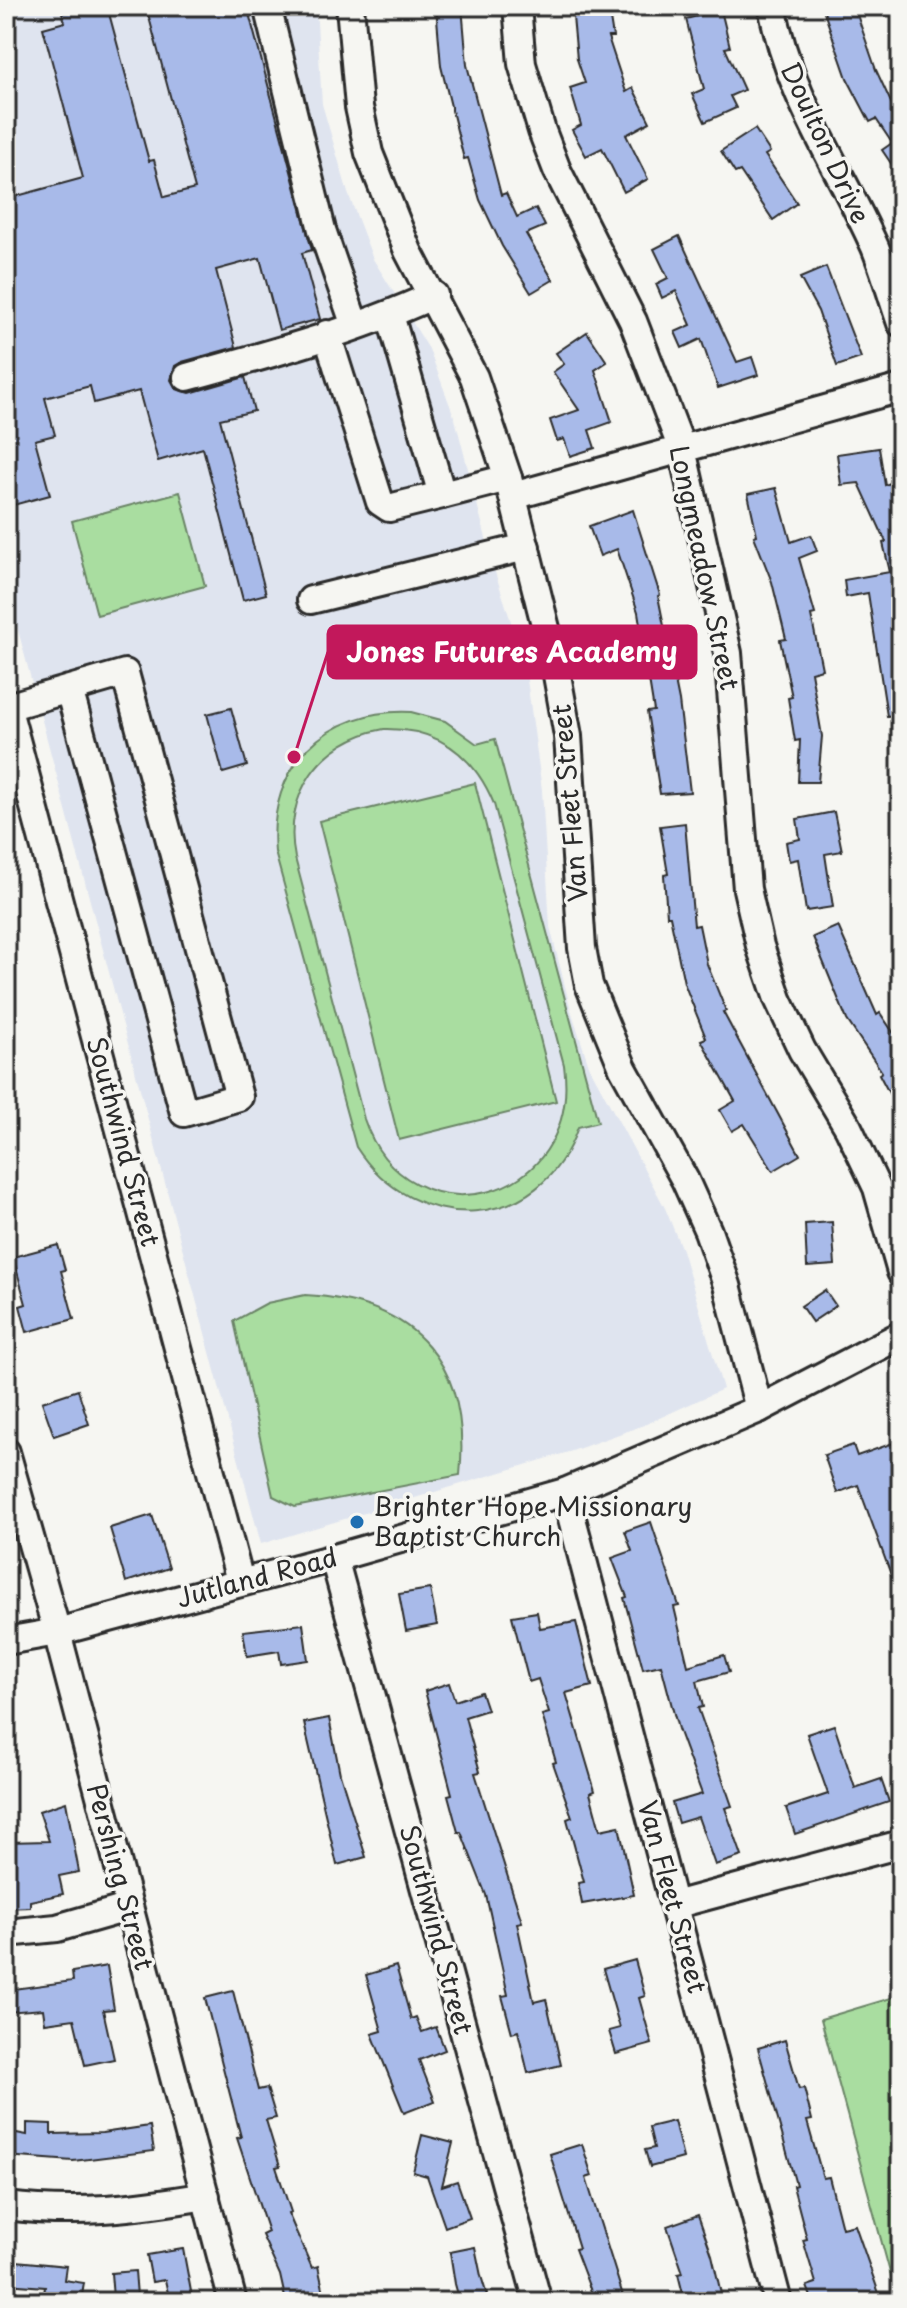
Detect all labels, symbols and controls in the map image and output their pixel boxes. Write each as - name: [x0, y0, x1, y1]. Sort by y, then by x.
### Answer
- street label: Doulton Drive: [772, 55, 881, 230]
- street label: Longmeadow Street: [660, 442, 750, 694]
- callout: Jones Futures Academy: [328, 626, 696, 678]
- text: Jones Futures Academy: [346, 629, 678, 672]
- street label: Van Fleet Street: [540, 703, 597, 904]
- street label: Southwind Street: [78, 1033, 171, 1251]
- place label: Brighter Hope Missionary Baptist Church: [373, 1486, 693, 1555]
- marker: Brighter Hope Missionary Baptist Church: [348, 1513, 366, 1531]
- street label: Jutland Road: [172, 1536, 341, 1617]
- street label: Pershing Street: [78, 1779, 165, 1974]
- street label: Van Fleet Street: [629, 1796, 718, 1997]
- street label: Southwind Street: [391, 1821, 484, 2039]

